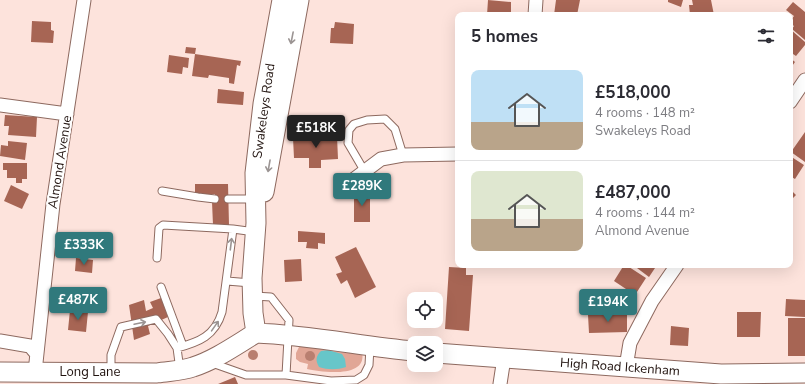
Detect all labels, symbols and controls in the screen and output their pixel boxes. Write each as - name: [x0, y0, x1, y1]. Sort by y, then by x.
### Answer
- text: 5 homes: [471, 25, 538, 48]
- icon: filters: [755, 25, 777, 47]
- one-way arrow: [288, 31, 296, 44]
- street label: Swakeleys Road: [248, 62, 280, 160]
- text: £518,000: [595, 81, 671, 104]
- icon: home: [503, 86, 551, 134]
- text: 4 rooms · 148 m²: [595, 104, 695, 122]
- street label: Almond Avenue: [44, 114, 76, 210]
- pin: £518K: [288, 115, 344, 149]
- text: £518K: [296, 119, 336, 137]
- text: Swakeleys Road: [595, 122, 691, 140]
- one-way arrow: [265, 159, 273, 172]
- pin: £289K: [334, 173, 390, 207]
- text: £289K: [342, 177, 382, 195]
- text: £487,000: [595, 181, 671, 204]
- icon: home: [503, 187, 551, 235]
- text: 4 rooms · 144 m²: [595, 204, 695, 222]
- text: Almond Avenue: [595, 222, 689, 240]
- pin: £333K: [56, 232, 112, 266]
- text: £333K: [64, 236, 104, 254]
- one-way arrow: [228, 238, 235, 251]
- pin: £487K: [50, 287, 106, 321]
- pin: £194K: [580, 289, 636, 323]
- text: £487K: [58, 291, 98, 309]
- map controls: [407, 292, 443, 372]
- button: locate: [407, 292, 443, 328]
- text: £194K: [588, 293, 628, 311]
- one-way arrow: [133, 318, 146, 326]
- one-way arrow: [211, 321, 219, 332]
- button: layers: [407, 336, 443, 372]
- street label: High Road Ickenham: [559, 354, 681, 380]
- street label: Long Lane: [60, 363, 120, 381]

